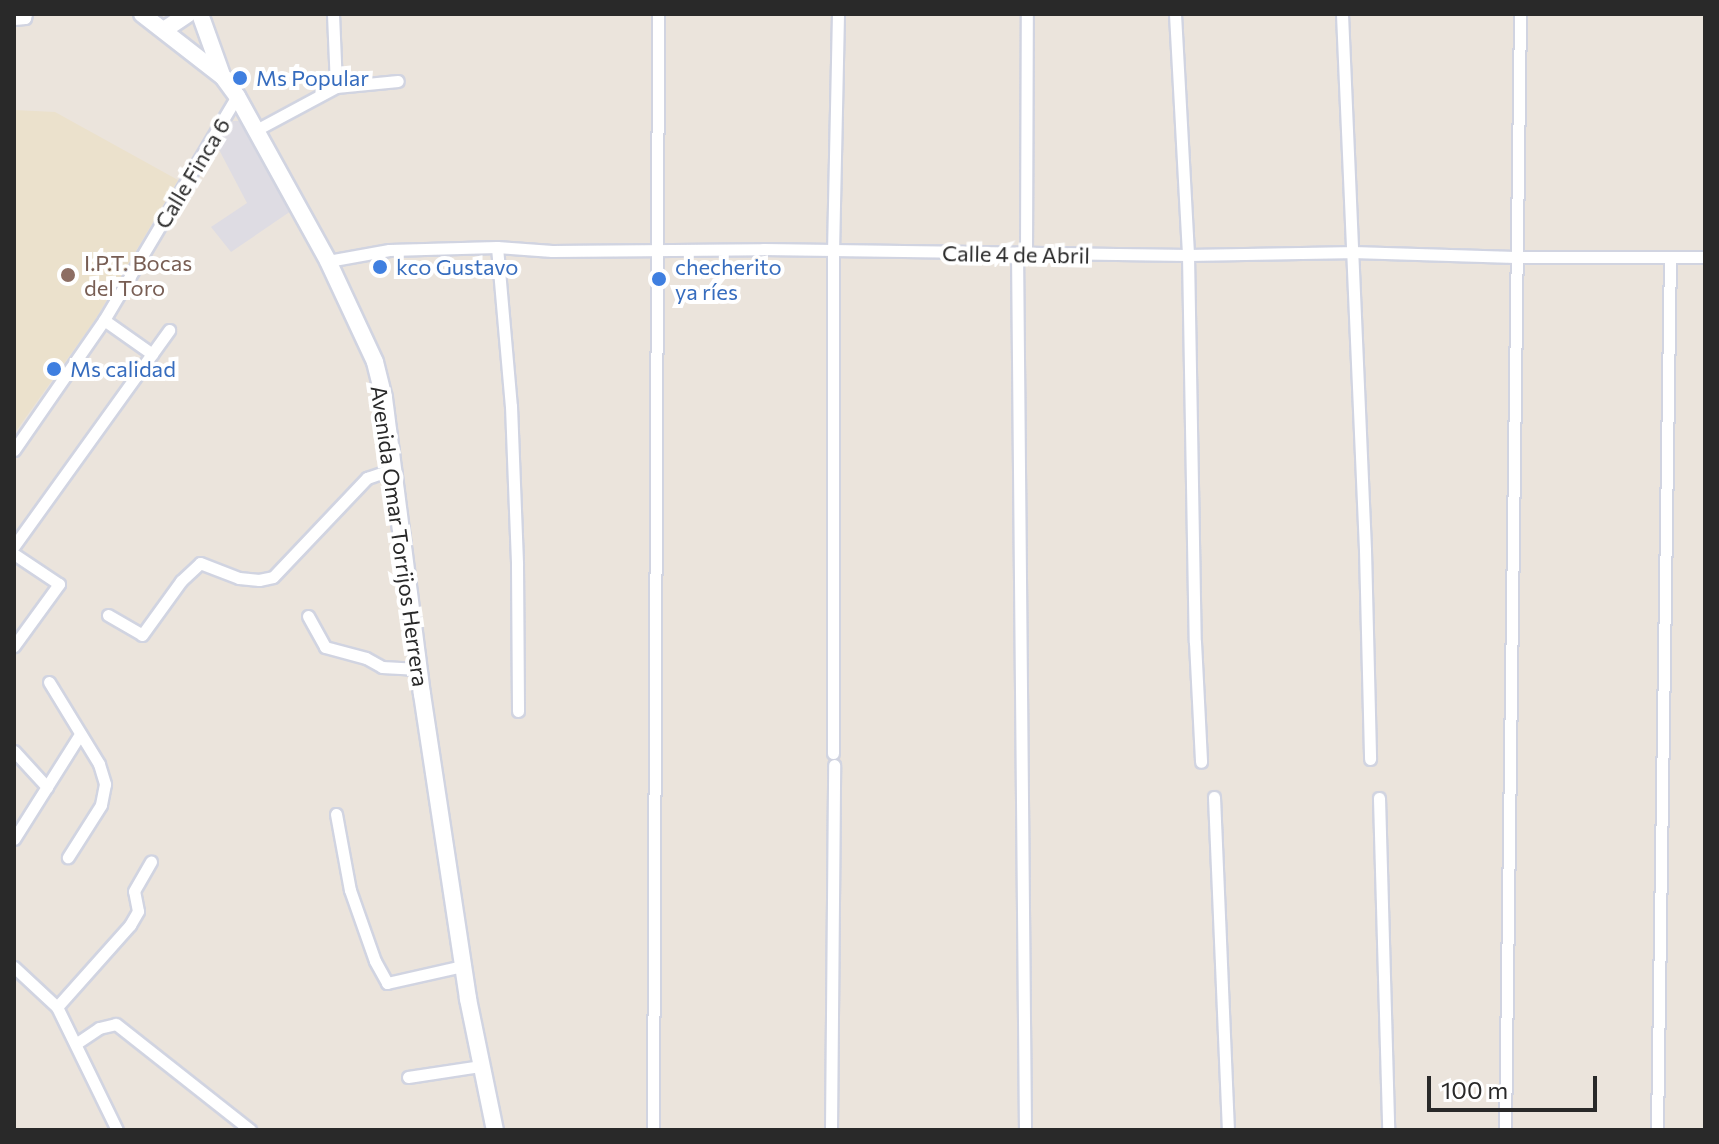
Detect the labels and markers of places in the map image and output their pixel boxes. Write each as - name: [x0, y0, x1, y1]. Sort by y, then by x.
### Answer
- place label: Ms Popular: [256, 65, 369, 91]
- marker: Ms Popular: [231, 69, 249, 87]
- place label: I.P.T. Bocas del Toro: [84, 249, 192, 300]
- place label: checherito ya ríes: [675, 253, 782, 304]
- place label: kco Gustavo: [396, 254, 518, 280]
- marker: kco Gustavo: [371, 258, 389, 276]
- marker: I.P.T. Bocas del Toro: [59, 266, 77, 284]
- marker: checherito ya ríes: [650, 270, 668, 288]
- place label: Ms calidad: [70, 356, 176, 382]
- marker: Ms calidad: [45, 360, 63, 378]

